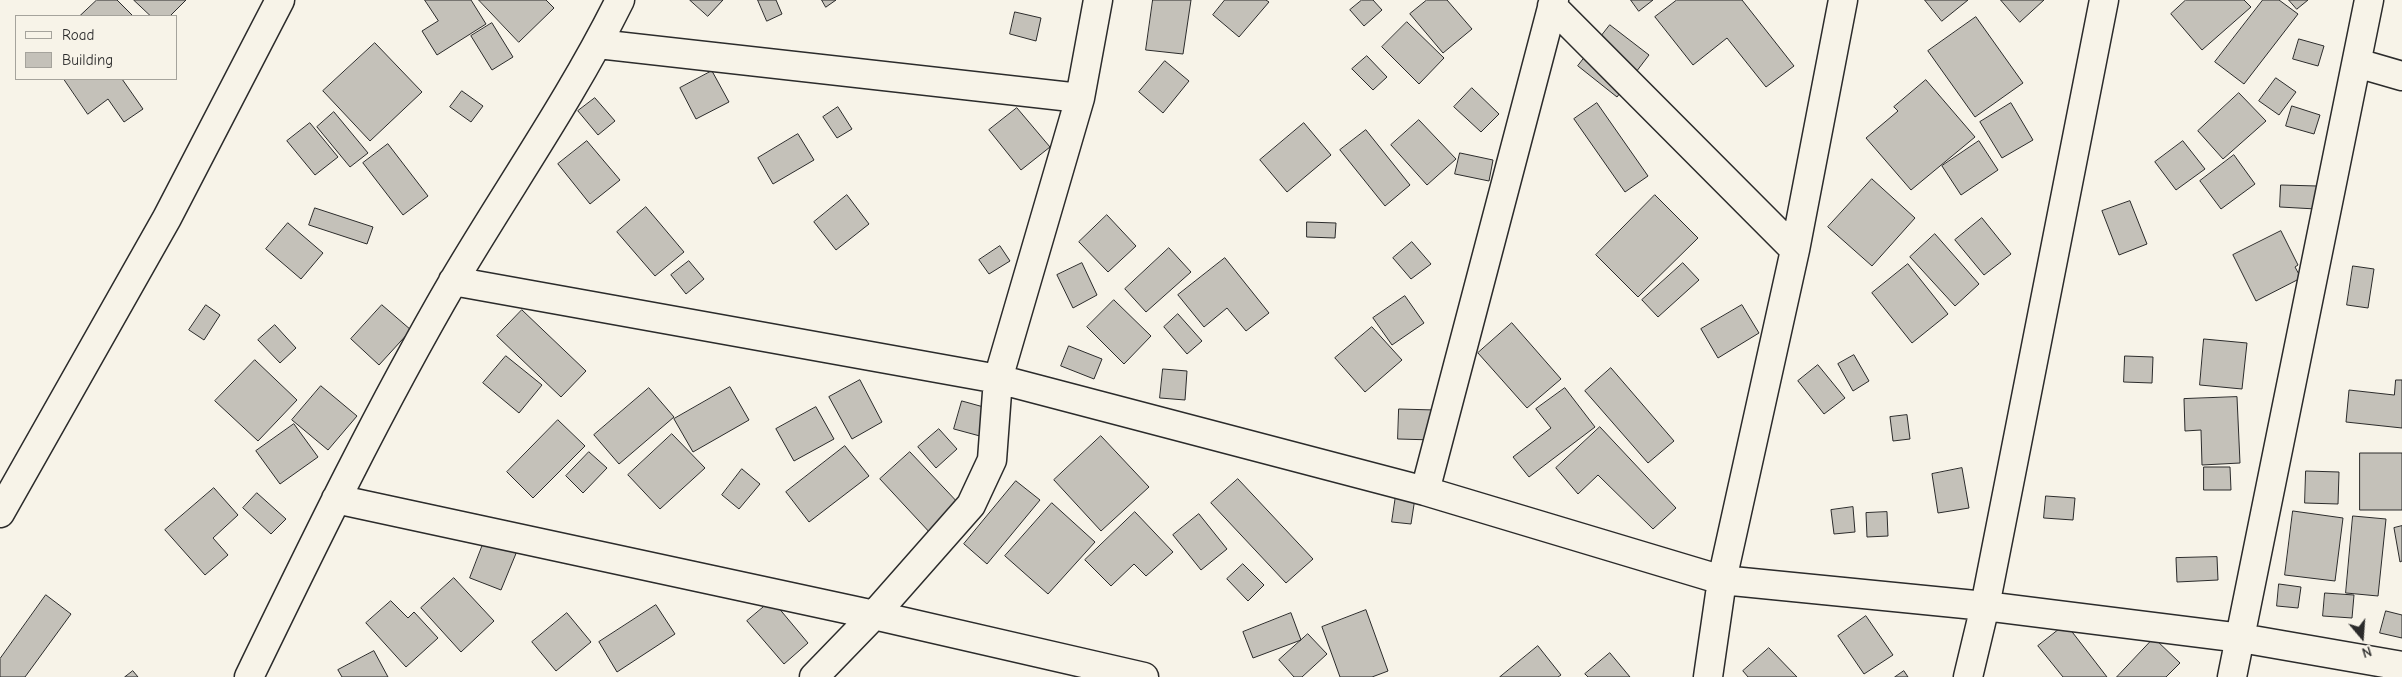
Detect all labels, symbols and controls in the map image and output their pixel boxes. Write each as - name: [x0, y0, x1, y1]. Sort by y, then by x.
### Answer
- legend: [15, 15, 178, 80]
- text: Road: [62, 26, 94, 44]
- text: Building: [62, 51, 113, 69]
- north arrow: [2337, 612, 2387, 662]
- text: N: [2360, 642, 2374, 661]

